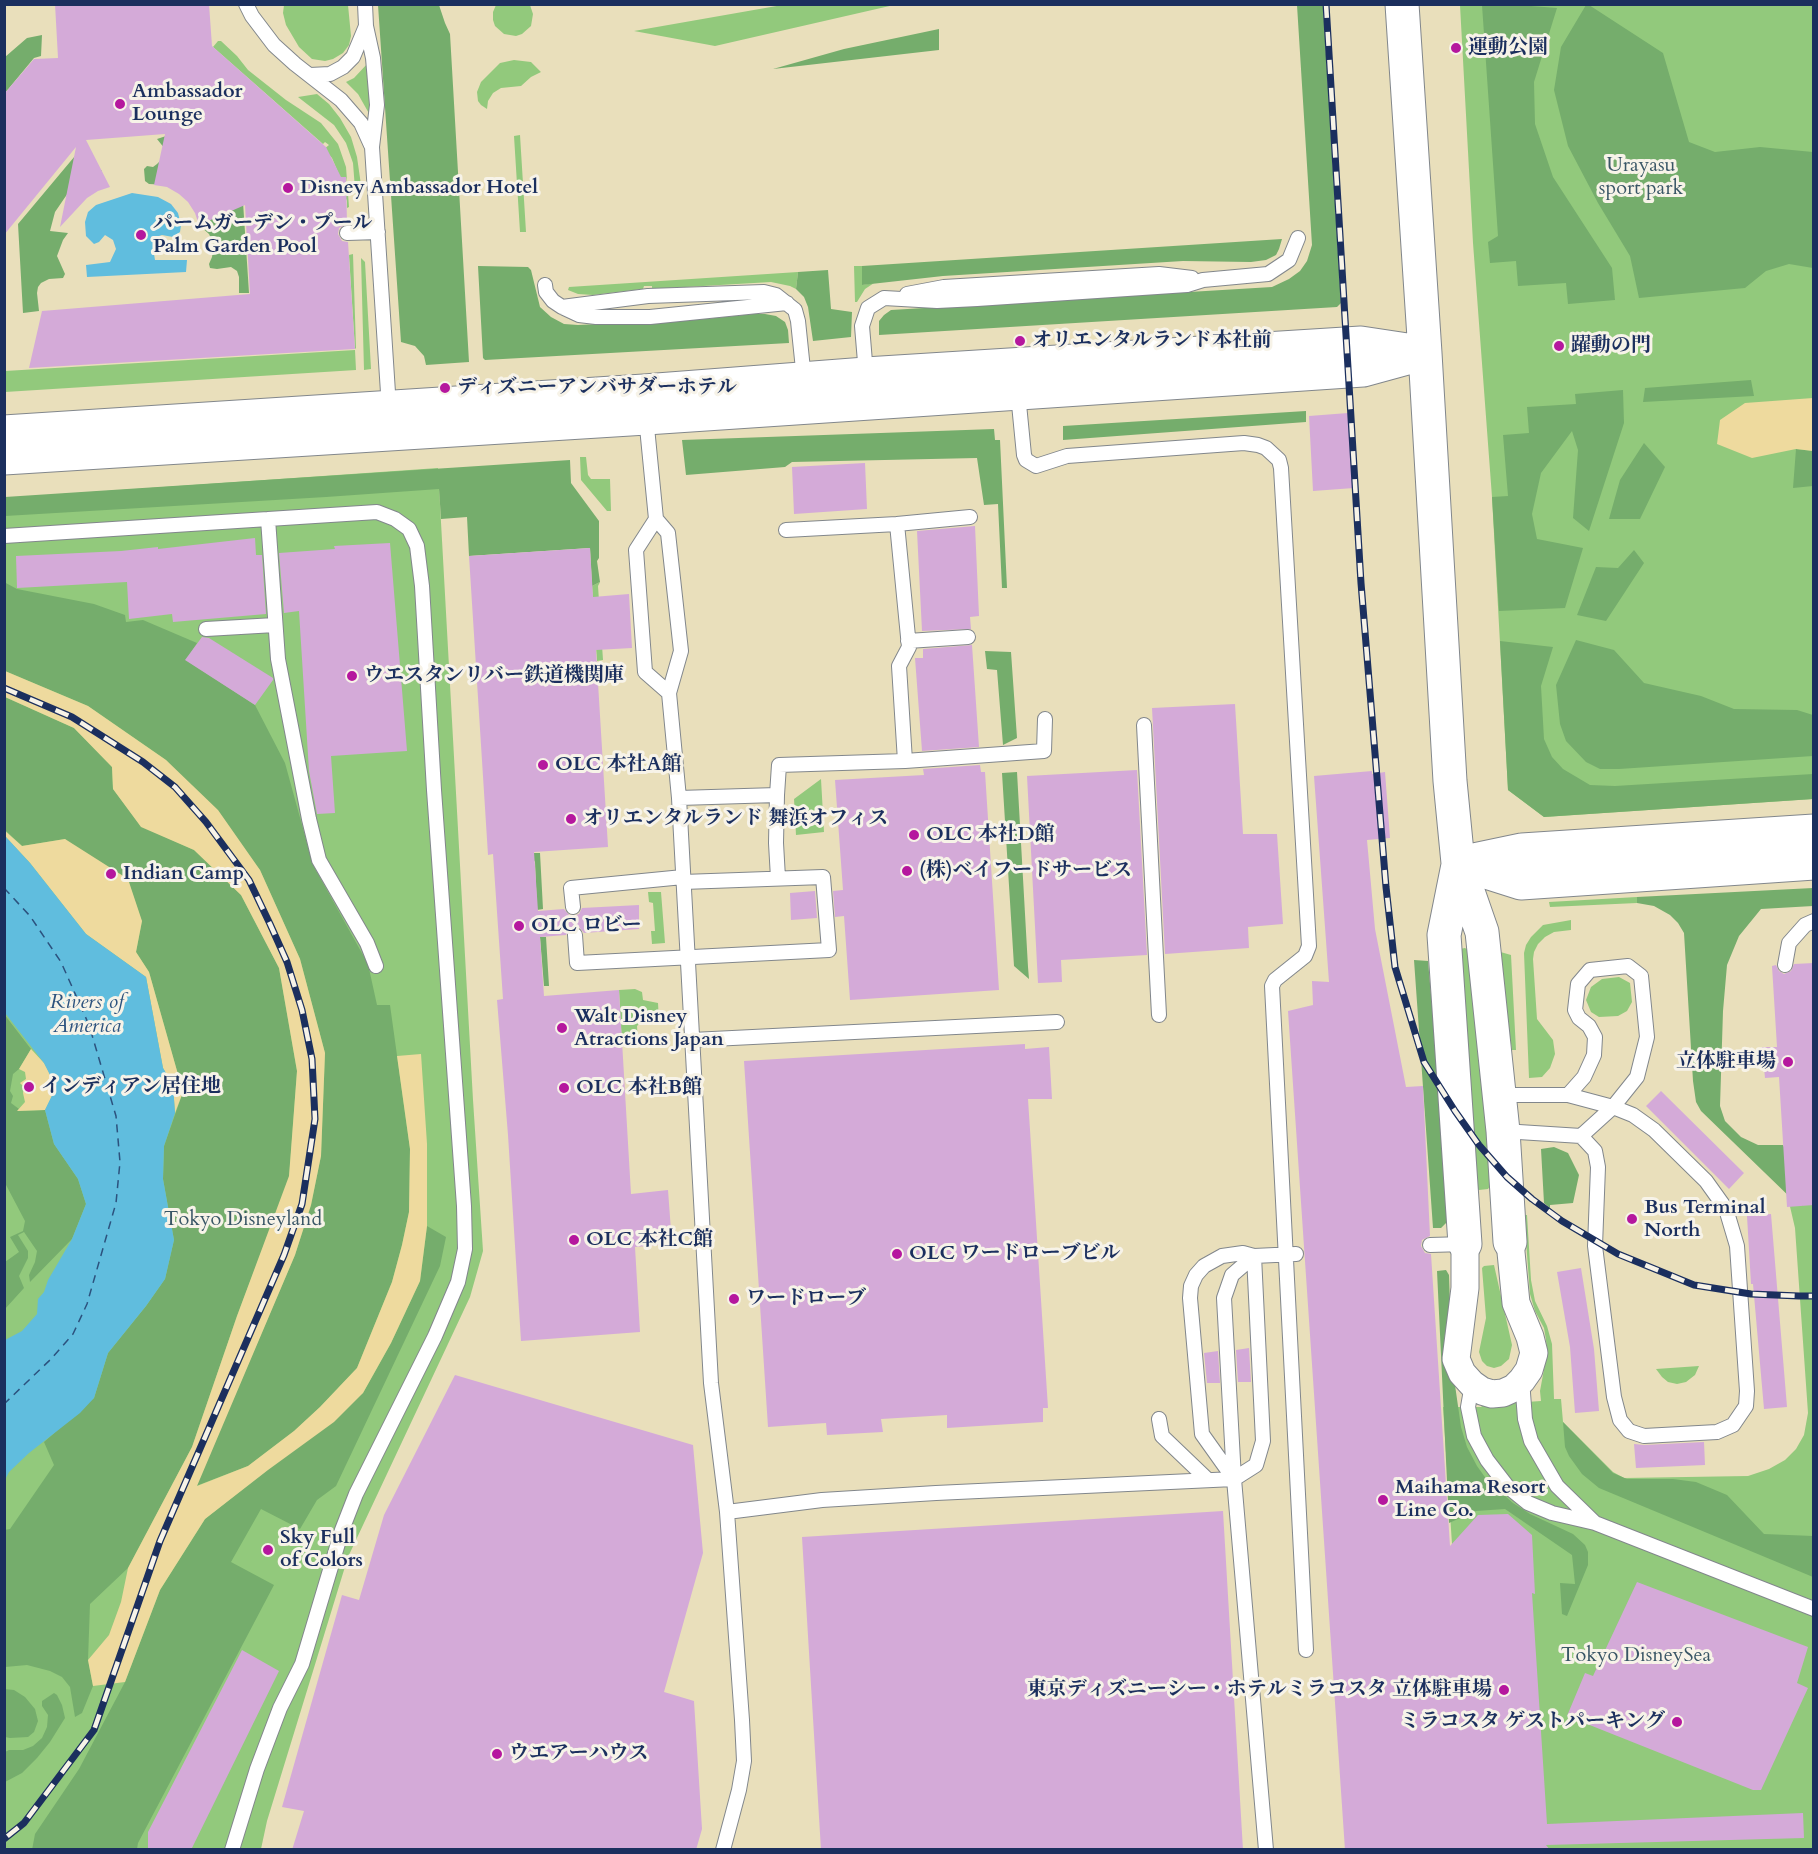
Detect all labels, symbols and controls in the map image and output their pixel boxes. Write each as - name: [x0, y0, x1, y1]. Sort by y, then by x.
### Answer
- place label: 運動公園: [1468, 36, 1548, 60]
- marker: 運動公園: [1449, 41, 1463, 55]
- place label: Ambassador Lounge: [132, 80, 242, 127]
- marker: Ambassador Lounge: [113, 97, 127, 111]
- park label: Urayasu sport park: [1599, 154, 1683, 201]
- place label: Disney Ambassador Hotel: [300, 176, 538, 200]
- marker: Disney Ambassador Hotel: [281, 181, 295, 195]
- place label: パームガーデン・プール Palm Garden Pool: [153, 212, 372, 259]
- marker: パームガーデン・プール Palm Garden Pool: [134, 228, 148, 242]
- place label: オリエンタルランド本社前: [1032, 329, 1272, 353]
- marker: オリエンタルランド本社前: [1013, 334, 1027, 348]
- place label: 躍動の門: [1571, 334, 1651, 358]
- marker: 躍動の門: [1552, 339, 1566, 353]
- place label: ディズニーアンバサダーホテル: [457, 376, 737, 400]
- marker: ディズニーアンバサダーホテル: [438, 381, 452, 395]
- place label: ウエスタンリバー鉄道機関庫: [364, 664, 624, 688]
- marker: ウエスタンリバー鉄道機関庫: [345, 669, 359, 683]
- place label: OLC 本社A館: [555, 753, 681, 777]
- marker: OLC 本社A館: [536, 758, 550, 772]
- place label: オリエンタルランド 舞浜オフィス: [583, 807, 888, 831]
- marker: オリエンタルランド 舞浜オフィス: [564, 812, 578, 826]
- place label: OLC 本社D館: [926, 823, 1055, 847]
- marker: OLC 本社D館: [907, 828, 921, 842]
- place label: (株)ベイフードサービス: [919, 859, 1132, 883]
- place label: Indian Camp: [123, 862, 244, 886]
- marker: (株)ベイフードサービス: [900, 864, 914, 878]
- marker: Indian Camp: [104, 867, 118, 881]
- place label: OLC ロビー: [531, 914, 642, 938]
- marker: OLC ロビー: [512, 919, 526, 933]
- water label: Rivers of America: [50, 990, 124, 1040]
- place label: Walt Disney Atractions Japan: [574, 1005, 724, 1052]
- marker: Walt Disney Atractions Japan: [555, 1021, 569, 1035]
- place label: 立体駐車場: [1676, 1050, 1776, 1074]
- marker: 立体駐車場: [1781, 1055, 1795, 1069]
- place label: インディアン居住地: [41, 1075, 221, 1099]
- place label: OLC 本社B館: [576, 1076, 702, 1100]
- marker: インディアン居住地: [22, 1080, 36, 1094]
- marker: OLC 本社B館: [557, 1081, 571, 1095]
- place label: Bus Terminal North: [1644, 1196, 1766, 1243]
- park label: Tokyo Disneyland: [164, 1208, 322, 1232]
- marker: Bus Terminal North: [1625, 1212, 1639, 1226]
- place label: OLC 本社C館: [586, 1228, 713, 1252]
- marker: OLC 本社C館: [567, 1233, 581, 1247]
- place label: OLC ワードローブビル: [909, 1242, 1120, 1266]
- marker: OLC ワードローブビル: [890, 1247, 904, 1261]
- place label: ワードローブ: [746, 1287, 866, 1311]
- marker: ワードローブ: [727, 1292, 741, 1306]
- place label: Maihama Resort Line Co.: [1395, 1476, 1545, 1523]
- marker: Maihama Resort Line Co.: [1376, 1493, 1390, 1507]
- place label: Sky Full of Colors: [280, 1526, 363, 1573]
- marker: Sky Full of Colors: [261, 1543, 275, 1557]
- park label: Tokyo DisneySea: [1561, 1644, 1711, 1668]
- place label: 東京ディズニーシー・ホテルミラコスタ 立体駐車場: [1027, 1678, 1492, 1702]
- marker: 東京ディズニーシー・ホテルミラコスタ 立体駐車場: [1497, 1683, 1511, 1697]
- place label: ミラコスタ ゲストパーキング: [1400, 1710, 1665, 1734]
- marker: ミラコスタ ゲストパーキング: [1670, 1715, 1684, 1729]
- place label: ウエアーハウス: [509, 1742, 648, 1766]
- marker: ウエアーハウス: [490, 1747, 504, 1761]

